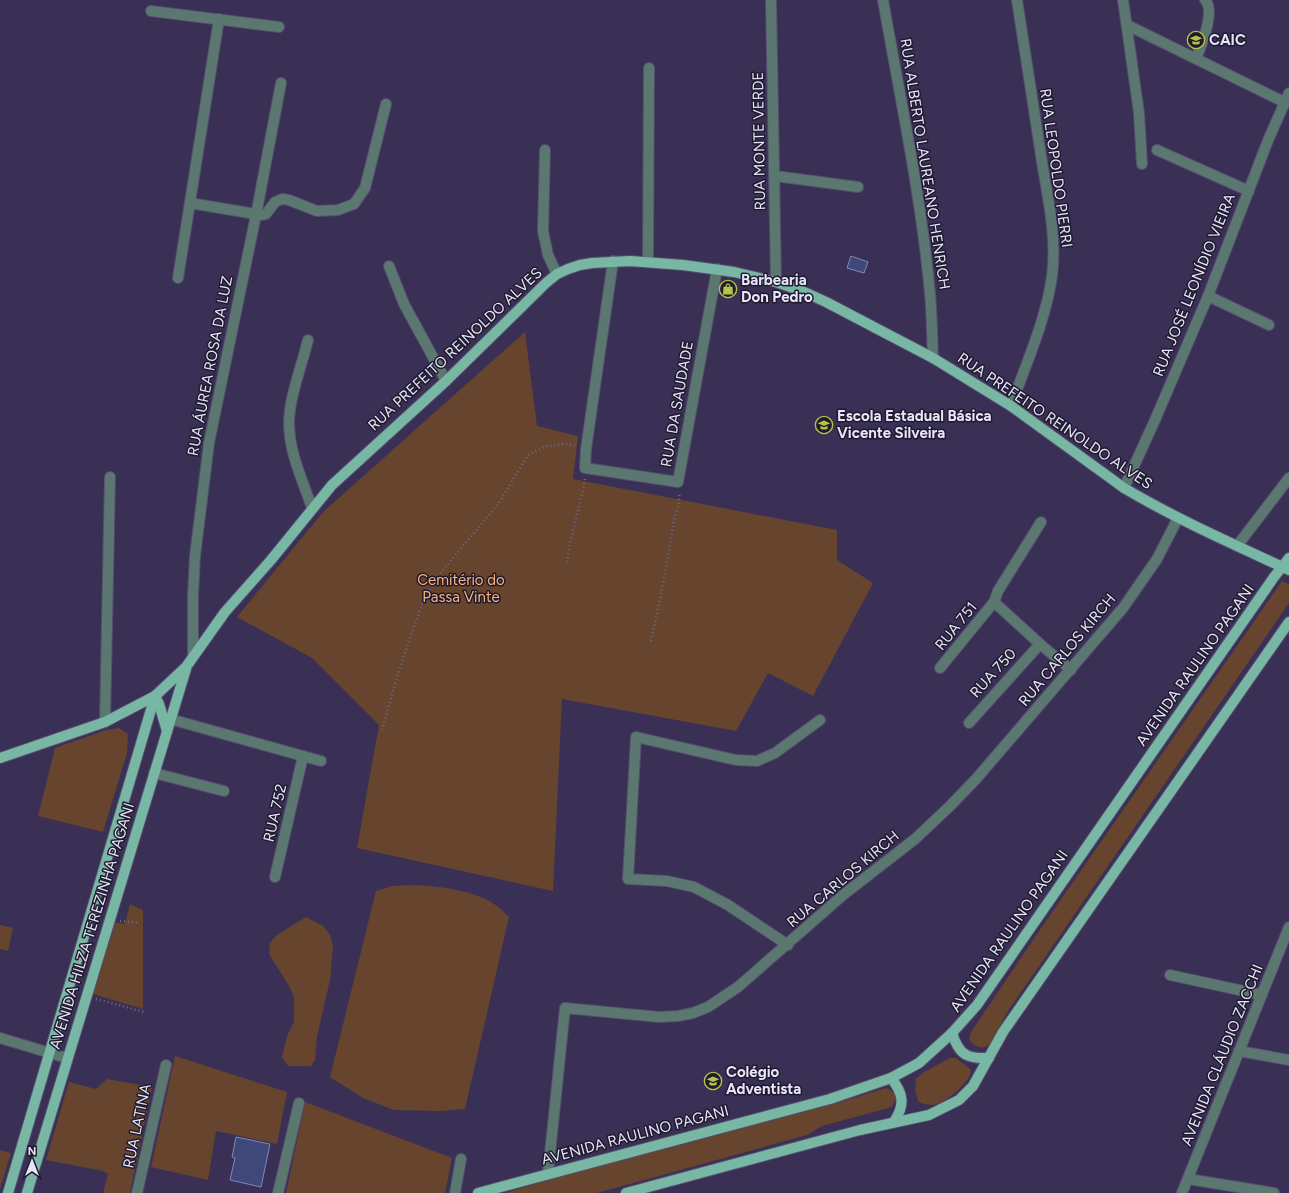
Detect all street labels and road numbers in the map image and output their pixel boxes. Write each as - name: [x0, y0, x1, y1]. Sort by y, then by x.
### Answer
- street label: RUA ALBERTO LAUREANO HENRICH: [896, 37, 954, 291]
- street label: RUA MONTE VERDE: [749, 72, 769, 210]
- street label: RUA LEOPOLDO PIERRI: [1036, 87, 1076, 249]
- street label: RUA JOSÉ LEONÍDIO VIEIRA: [1149, 191, 1239, 379]
- street label: RUA PREFEITO REINOLDO ALVES: [364, 264, 546, 434]
- street label: RUA ÁUREA ROSA DA LUZ: [184, 274, 236, 458]
- street label: RUA DA SAUDADE: [657, 340, 697, 468]
- street label: RUA PREFEITO REINOLDO ALVES: [954, 349, 1156, 493]
- street label: AVENIDA RAULINO PAGANI: [1132, 581, 1258, 749]
- street label: RUA CARLOS KIRCH: [1015, 590, 1119, 710]
- street label: RUA 751: [931, 598, 981, 654]
- street label: RUA 750: [966, 645, 1020, 701]
- street label: RUA 752: [260, 782, 290, 844]
- street label: AVENIDA HILZA TEREZINHA PAGANI: [46, 801, 138, 1051]
- street label: RUA CARLOS KIRCH: [783, 827, 903, 931]
- street label: AVENIDA RAULINO PAGANI: [946, 847, 1072, 1015]
- street label: AVENIDA CLÁUDIO ZACCHI: [1177, 962, 1267, 1148]
- street label: RUA LATINA: [119, 1082, 155, 1170]
- street label: AVENIDA RAULINO PAGANI: [539, 1101, 731, 1169]

